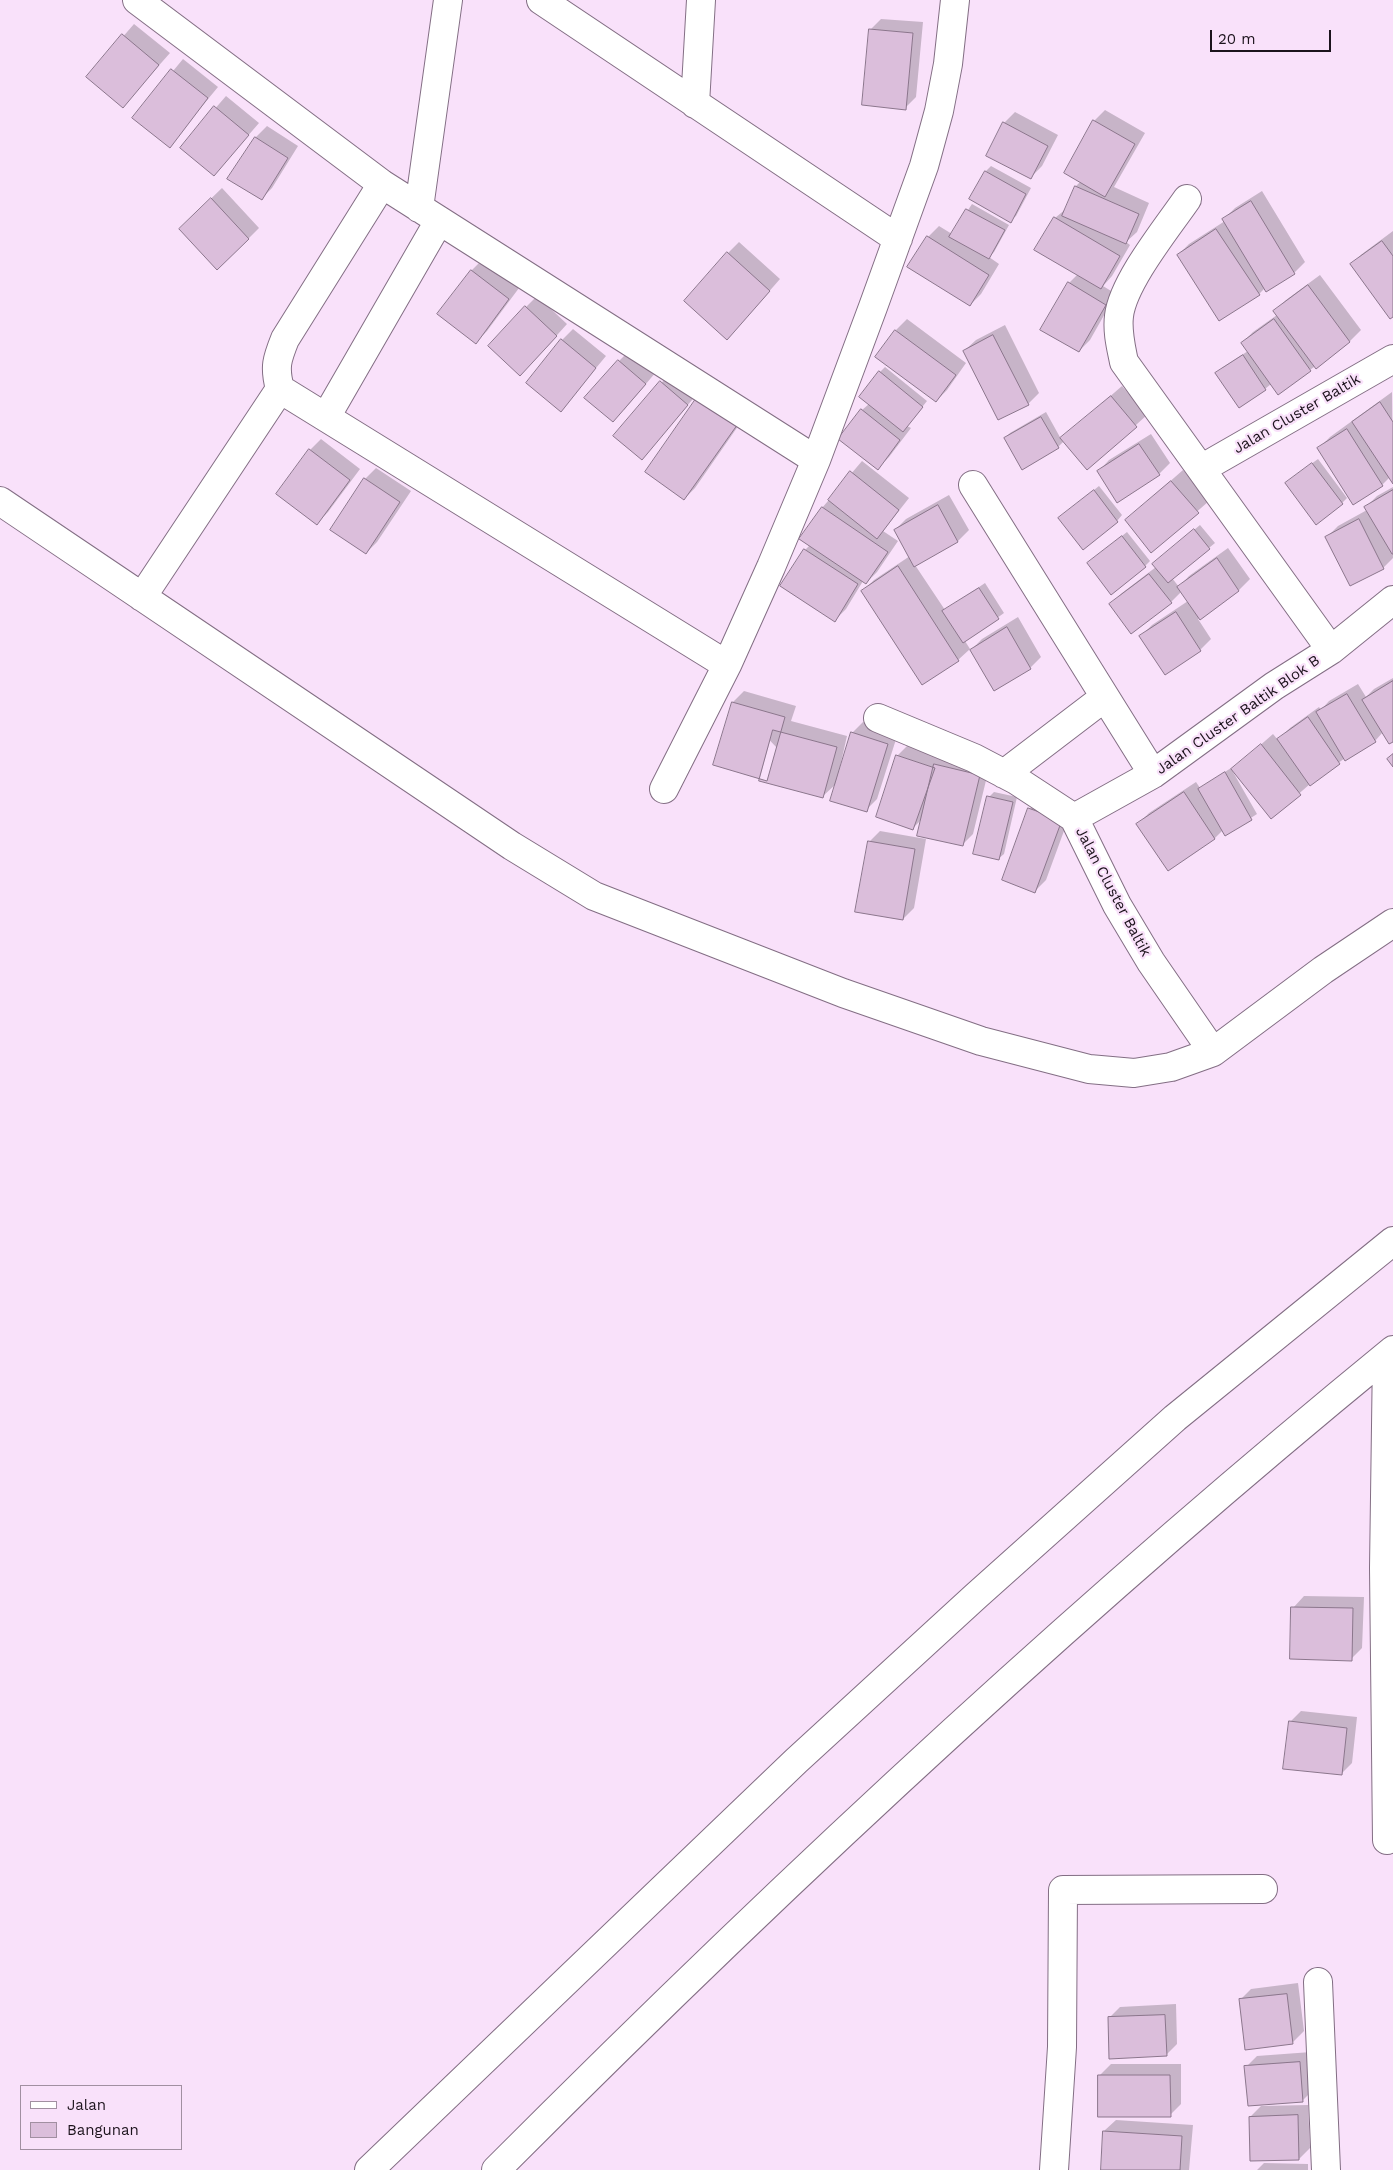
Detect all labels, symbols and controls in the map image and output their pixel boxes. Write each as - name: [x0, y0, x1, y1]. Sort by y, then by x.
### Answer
- scale bar: [1213, 20, 1334, 52]
- text: 20 m: [1218, 30, 1256, 48]
- street label: Jalan Cluster Baltik: [1230, 370, 1364, 458]
- street label: Jalan Cluster Baltik Blok B: [1153, 652, 1323, 778]
- street label: Jalan Cluster Baltik: [1071, 824, 1155, 960]
- legend: [20, 2085, 182, 2150]
- text: Jalan: [67, 2096, 106, 2114]
- text: Bangunan: [67, 2121, 139, 2139]

